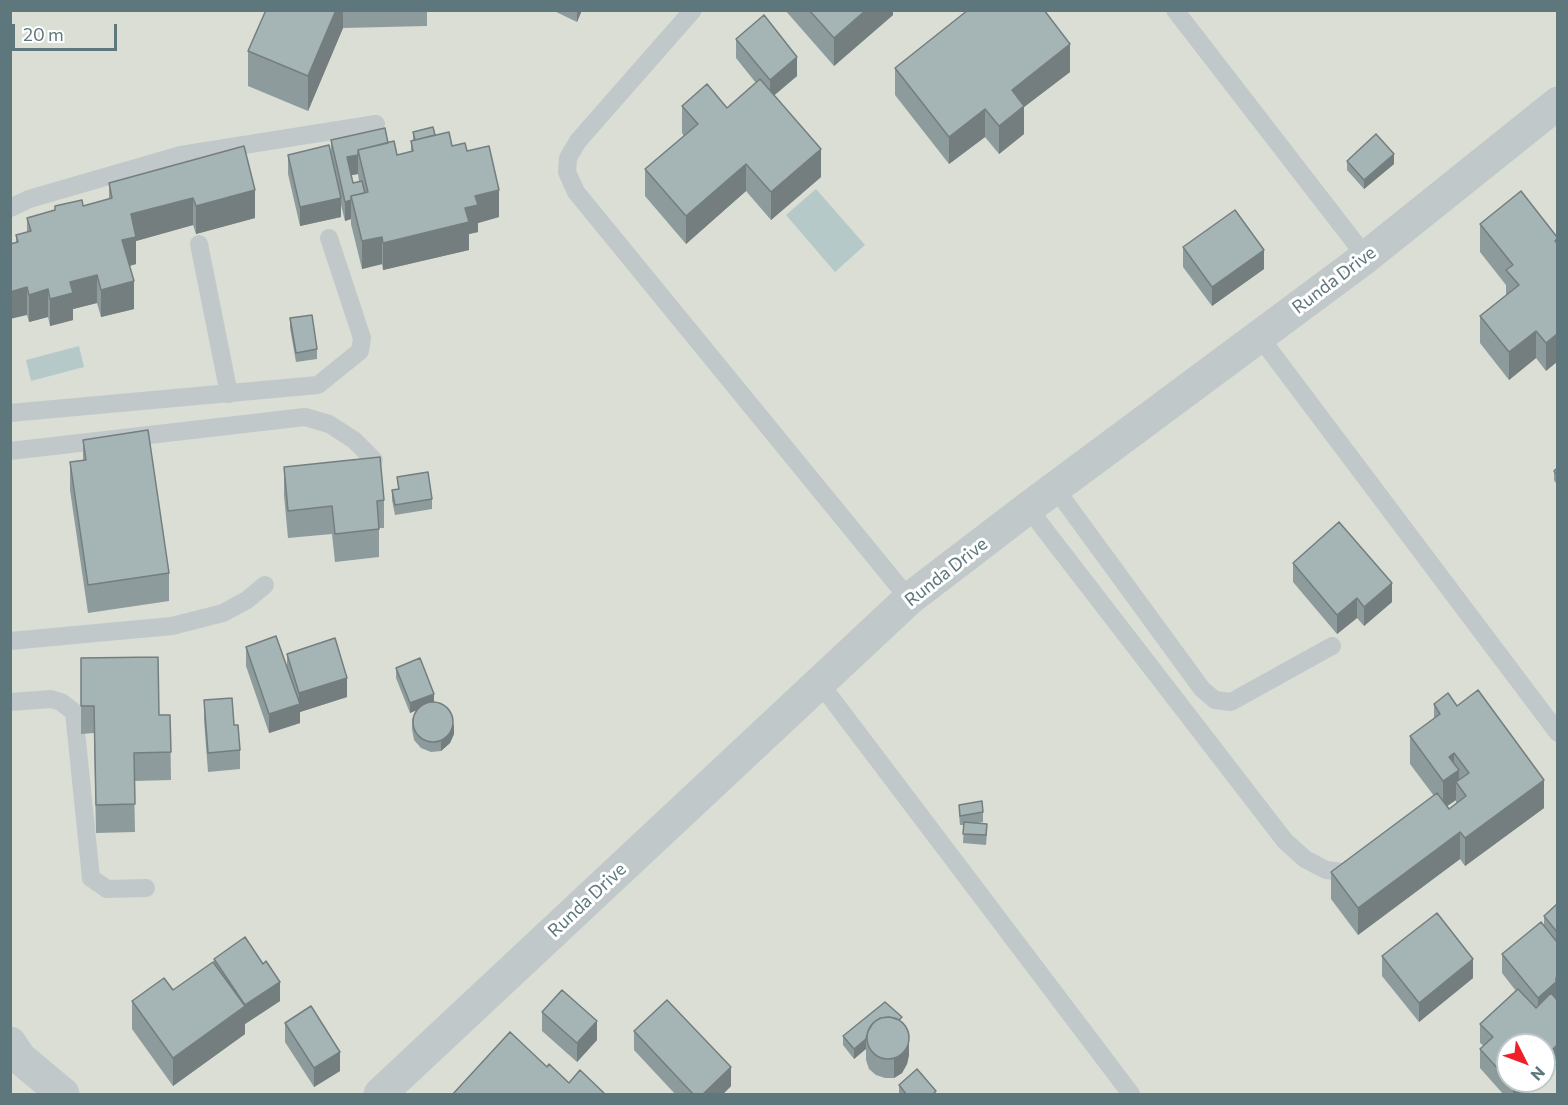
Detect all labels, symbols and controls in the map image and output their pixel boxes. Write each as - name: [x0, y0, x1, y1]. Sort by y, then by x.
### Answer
- scale bar: [15, 12, 120, 50]
- text: 20 m: [23, 23, 64, 45]
- street label: Runda Drive: [1288, 242, 1380, 318]
- street label: Runda Drive: [900, 533, 992, 611]
- street label: Runda Drive: [543, 858, 631, 942]
- north arrow: [1496, 1033, 1556, 1093]
- text: N: [1527, 1063, 1549, 1085]

